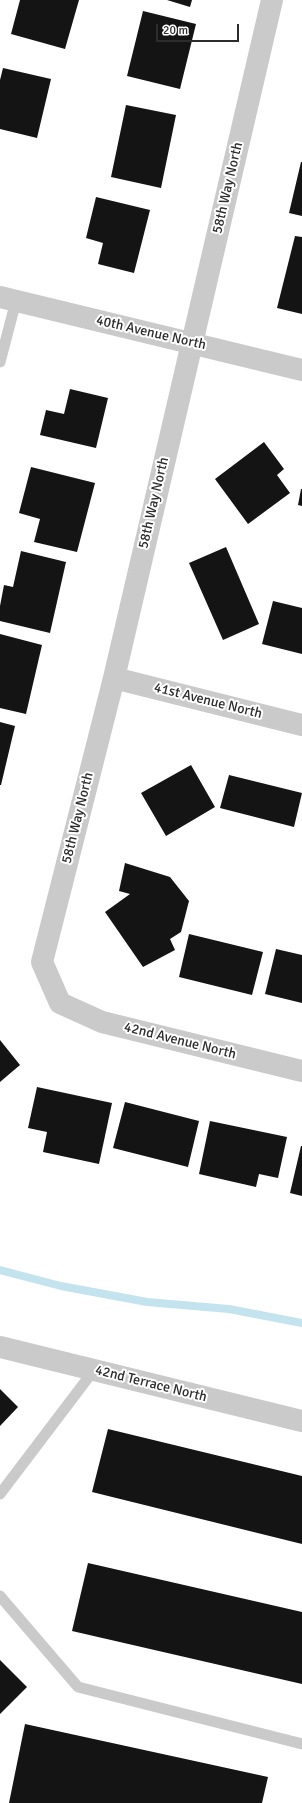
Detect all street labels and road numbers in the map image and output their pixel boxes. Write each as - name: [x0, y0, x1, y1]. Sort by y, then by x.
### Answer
- street label: 58th Way North: [209, 141, 247, 235]
- street label: 40th Avenue North: [94, 312, 208, 354]
- street label: 58th Way North: [135, 456, 173, 550]
- street label: 41st Avenue North: [152, 679, 264, 723]
- street label: 58th Way North: [59, 771, 97, 865]
- street label: 42nd Avenue North: [122, 1019, 238, 1063]
- street label: 42nd Terrace North: [93, 1362, 209, 1406]

